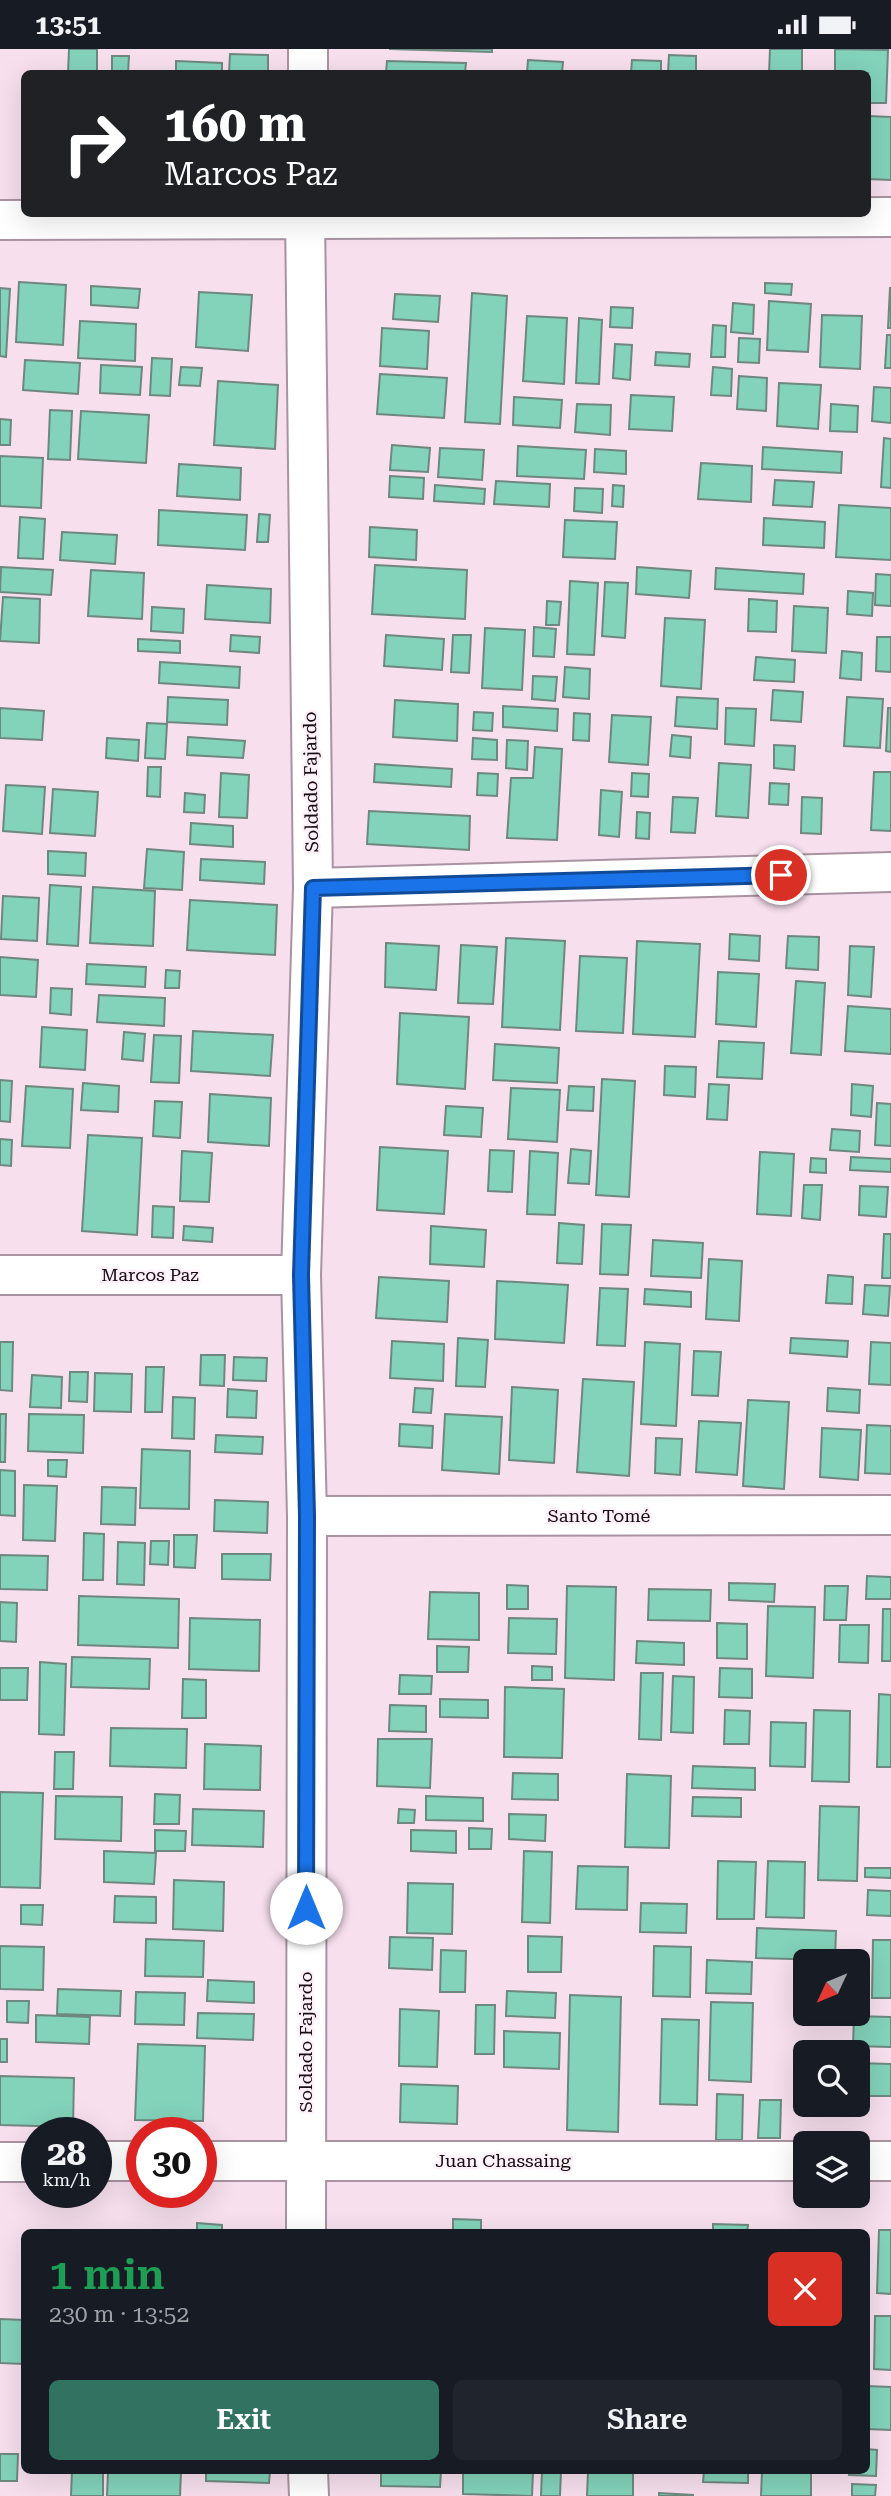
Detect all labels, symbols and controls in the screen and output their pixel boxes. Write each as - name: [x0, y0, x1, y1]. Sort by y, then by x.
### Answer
- text: 13:51: [35, 10, 101, 40]
- text: 160 m: [164, 96, 306, 153]
- icon: right: [49, 98, 140, 189]
- text: Marcos Paz: [164, 155, 337, 193]
- street label: Soldado Fajardo: [299, 711, 322, 853]
- pin: [751, 845, 811, 905]
- icon: arrive: [762, 856, 800, 894]
- street label: Marcos Paz: [101, 1264, 199, 1285]
- street label: Santo Tomé: [547, 1505, 651, 1526]
- position arrow: [269, 1871, 343, 1945]
- north arrow: [793, 1949, 870, 2027]
- map controls: [793, 1949, 870, 2208]
- street label: Soldado Fajardo: [295, 1972, 316, 2112]
- button: search: [793, 2040, 870, 2117]
- speed limit sign: 30: [126, 2117, 217, 2208]
- button: layers: [793, 2131, 870, 2208]
- text: 28: [47, 2133, 86, 2174]
- street label: Juan Chassaing: [435, 2150, 572, 2171]
- text: km/h: [42, 2169, 91, 2190]
- text: 1 min: [49, 2250, 165, 2299]
- button: close: [768, 2252, 842, 2326]
- text: 230 m · 13:52: [49, 2301, 189, 2328]
- button: Exit: [49, 2380, 439, 2460]
- button: Share: [453, 2380, 842, 2460]

